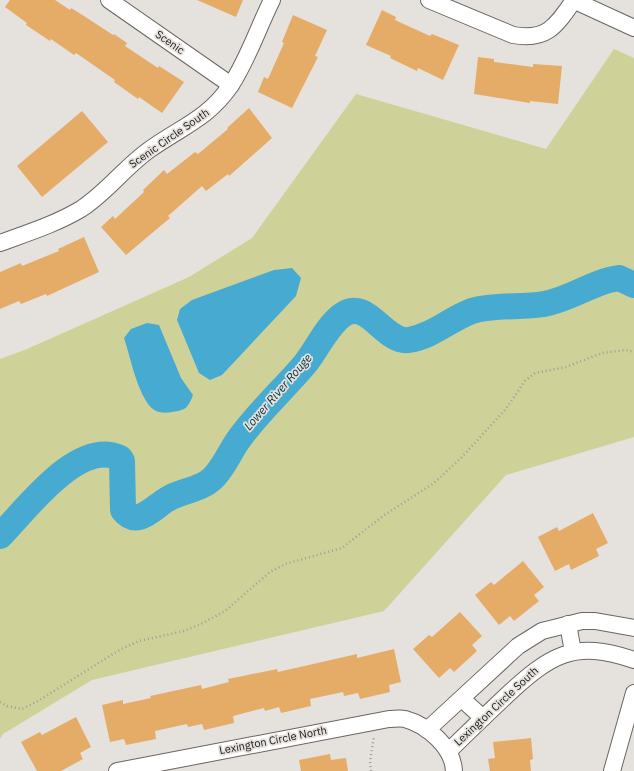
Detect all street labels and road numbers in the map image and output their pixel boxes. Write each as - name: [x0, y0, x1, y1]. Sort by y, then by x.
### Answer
- street label: Scenic: [153, 27, 188, 57]
- street label: Scenic Circle South: [126, 105, 212, 171]
- street label: Lexington Circle South: [451, 663, 541, 749]
- street label: Lexington Circle North: [218, 723, 328, 757]

